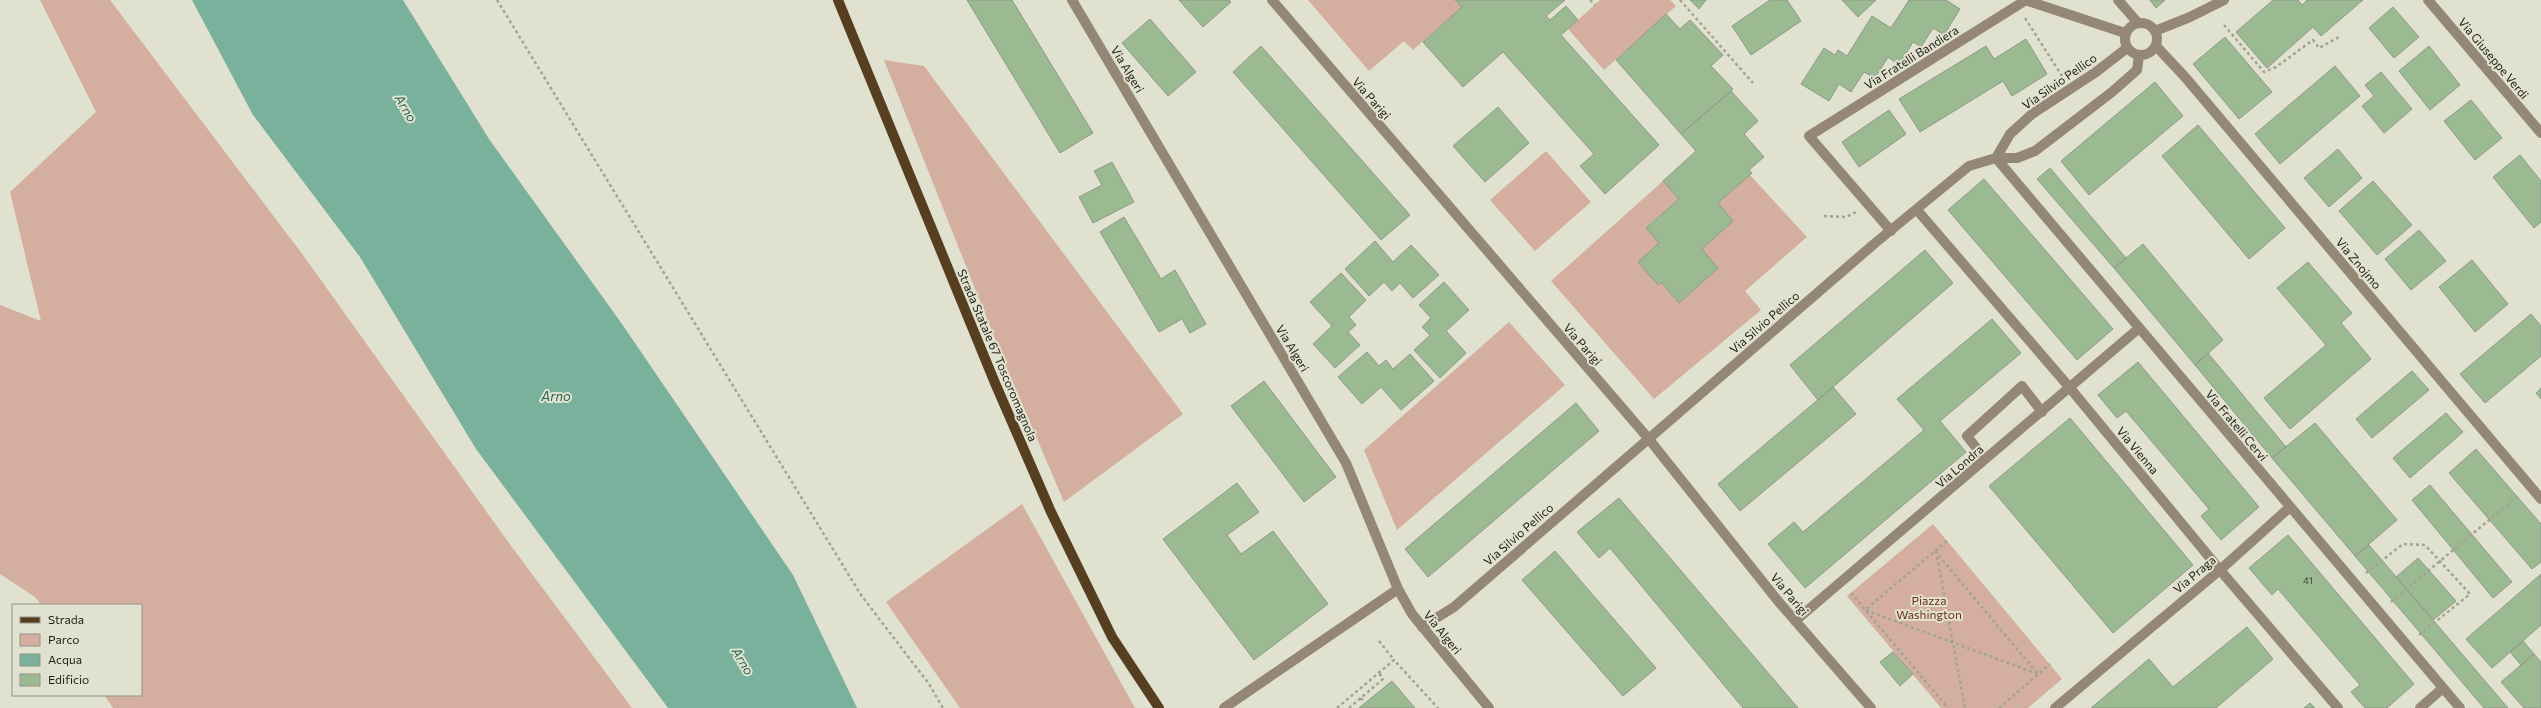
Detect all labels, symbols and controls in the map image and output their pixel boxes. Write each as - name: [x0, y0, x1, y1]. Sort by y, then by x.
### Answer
- street label: Via Giuseppe Verdi: [2456, 15, 2532, 101]
- street label: Via Fratelli Bandiera: [1861, 22, 1961, 92]
- street label: Via Algeri: [1109, 43, 1147, 95]
- street label: Via Silvio Pellico: [2019, 50, 2099, 112]
- street label: Via Parigi: [1350, 74, 1394, 122]
- water label: Arno: [391, 90, 421, 125]
- street label: Via Znojmo: [2333, 234, 2385, 292]
- street label: Strada Statale 67 Toscoromagnola: [955, 267, 1041, 443]
- street label: Via Silvio Pellico: [1726, 288, 1802, 356]
- street label: Via Parigi: [1561, 320, 1605, 368]
- street label: Via Algeri: [1274, 322, 1312, 374]
- street label: Via Fratelli Cervi: [2203, 386, 2271, 464]
- water label: Arno: [540, 388, 571, 404]
- street label: Via Vienna: [2114, 423, 2162, 477]
- street label: Via Londra: [1932, 441, 1986, 491]
- street label: Via Silvio Pellico: [1480, 500, 1556, 568]
- street label: Via Praga: [2170, 552, 2218, 596]
- street label: Via Parigi: [1768, 570, 1812, 618]
- house number: 41: [2303, 574, 2313, 586]
- park label: Piazza Washington: [1896, 593, 1962, 621]
- legend: [12, 604, 142, 696]
- street label: Via Algeri: [1421, 607, 1465, 657]
- text: Strada: [48, 612, 84, 626]
- text: Parco: [48, 632, 80, 646]
- water label: Arno: [728, 643, 758, 678]
- text: Acqua: [48, 652, 82, 666]
- text: Edificio: [48, 672, 89, 686]

